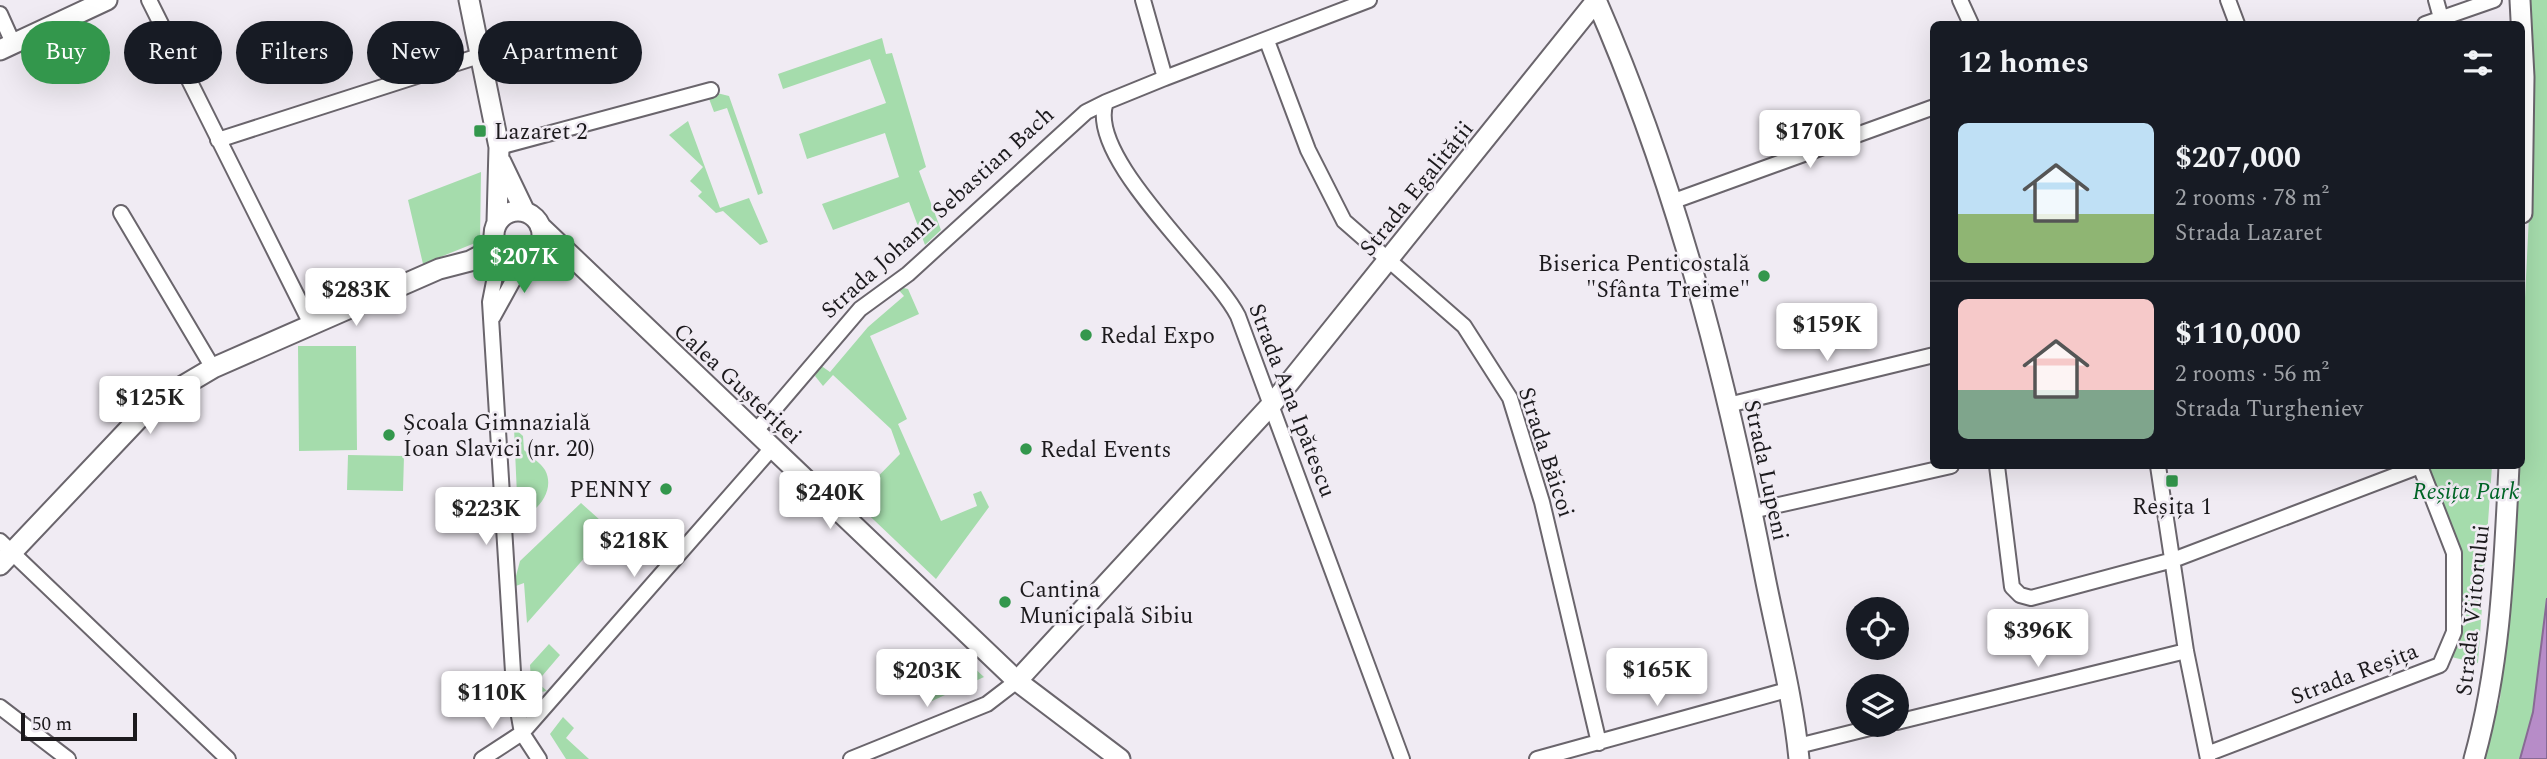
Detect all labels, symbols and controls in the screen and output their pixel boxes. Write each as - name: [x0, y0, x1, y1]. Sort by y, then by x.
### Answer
- chip: Buy: [21, 21, 110, 84]
- chip: Rent: [124, 21, 222, 84]
- chip: Filters: [236, 21, 353, 84]
- chip: New: [367, 21, 464, 84]
- chip: Apartment: [478, 21, 642, 84]
- text: 12 homes: [1958, 40, 2089, 86]
- icon: filters: [2459, 44, 2497, 82]
- street label: Strada Johann Sebastian Bach: [814, 99, 1062, 328]
- pin: $170K: [1761, 110, 1859, 170]
- street label: Strada Egalității: [1351, 114, 1483, 264]
- place label: Lazaret 2: [494, 115, 588, 150]
- text: $170K: [1775, 115, 1845, 150]
- marker: Lazaret 2: [472, 123, 488, 139]
- text: $207,000: [2175, 135, 2301, 181]
- icon: home: [2014, 151, 2098, 235]
- text: 2 rooms · 78 m²: [2175, 181, 2329, 216]
- text: Strada Lazaret: [2175, 216, 2323, 251]
- pin: $207K: [475, 236, 573, 295]
- text: $207K: [489, 240, 559, 275]
- place label: Biserica Penticostală "Sfânta Treime": [1538, 247, 1750, 308]
- pin: $283K: [307, 268, 405, 328]
- marker: Biserica Penticostală "Sfânta Treime": [1756, 268, 1772, 284]
- text: $283K: [321, 273, 391, 308]
- street label: Strada Ana Ipătescu: [1238, 298, 1345, 503]
- pin: $159K: [1778, 304, 1876, 363]
- text: $159K: [1792, 308, 1862, 343]
- text: $110,000: [2175, 311, 2301, 357]
- street label: Calea Gușteriței: [665, 315, 809, 453]
- place label: Redal Expo: [1100, 319, 1215, 354]
- marker: Redal Expo: [1078, 327, 1094, 343]
- icon: home: [2014, 327, 2098, 411]
- text: 2 rooms · 56 m²: [2175, 357, 2329, 392]
- pin: $125K: [101, 376, 199, 436]
- text: $125K: [115, 381, 185, 416]
- street label: Strada Băicoi: [1508, 383, 1583, 522]
- text: Strada Turgheniev: [2175, 392, 2363, 427]
- street label: Strada Lupeni: [1733, 396, 1798, 544]
- place label: Școala Gimnazială Ioan Slavici (nr. 20): [403, 406, 595, 467]
- marker: Școala Gimnazială Ioan Slavici (nr. 20): [381, 427, 397, 443]
- place label: Redal Events: [1040, 433, 1171, 468]
- marker: Redal Events: [1018, 441, 1034, 457]
- pin: $240K: [781, 472, 879, 531]
- place label: PENNY: [569, 473, 652, 508]
- marker: Reșița 1: [2164, 473, 2180, 489]
- park label: Reșița Park: [2413, 475, 2520, 510]
- text: $240K: [795, 476, 865, 511]
- marker: PENNY: [658, 481, 674, 497]
- pin: $223K: [437, 488, 535, 547]
- place label: Reșița 1: [2132, 490, 2212, 525]
- text: $223K: [451, 492, 521, 527]
- pin: $218K: [585, 520, 683, 579]
- street label: Strada Viitorului: [2447, 523, 2500, 698]
- text: $218K: [599, 524, 669, 559]
- place label: Cantina Municipală Sibiu: [1019, 573, 1193, 634]
- marker: Cantina Municipală Sibiu: [997, 594, 1013, 610]
- map controls: [1846, 597, 1909, 737]
- button: locate: [1846, 597, 1909, 660]
- pin: $396K: [1989, 610, 2087, 669]
- text: $396K: [2003, 614, 2073, 649]
- street label: Strada Reșița: [2286, 634, 2423, 715]
- pin: $165K: [1608, 648, 1706, 708]
- pin: $203K: [878, 650, 976, 709]
- text: $165K: [1622, 653, 1692, 688]
- text: $203K: [892, 654, 962, 689]
- pin: $110K: [443, 672, 541, 731]
- button: layers: [1846, 674, 1909, 737]
- text: $110K: [457, 676, 527, 711]
- scale bar: [21, 710, 136, 742]
- text: 50 m: [32, 710, 72, 739]

